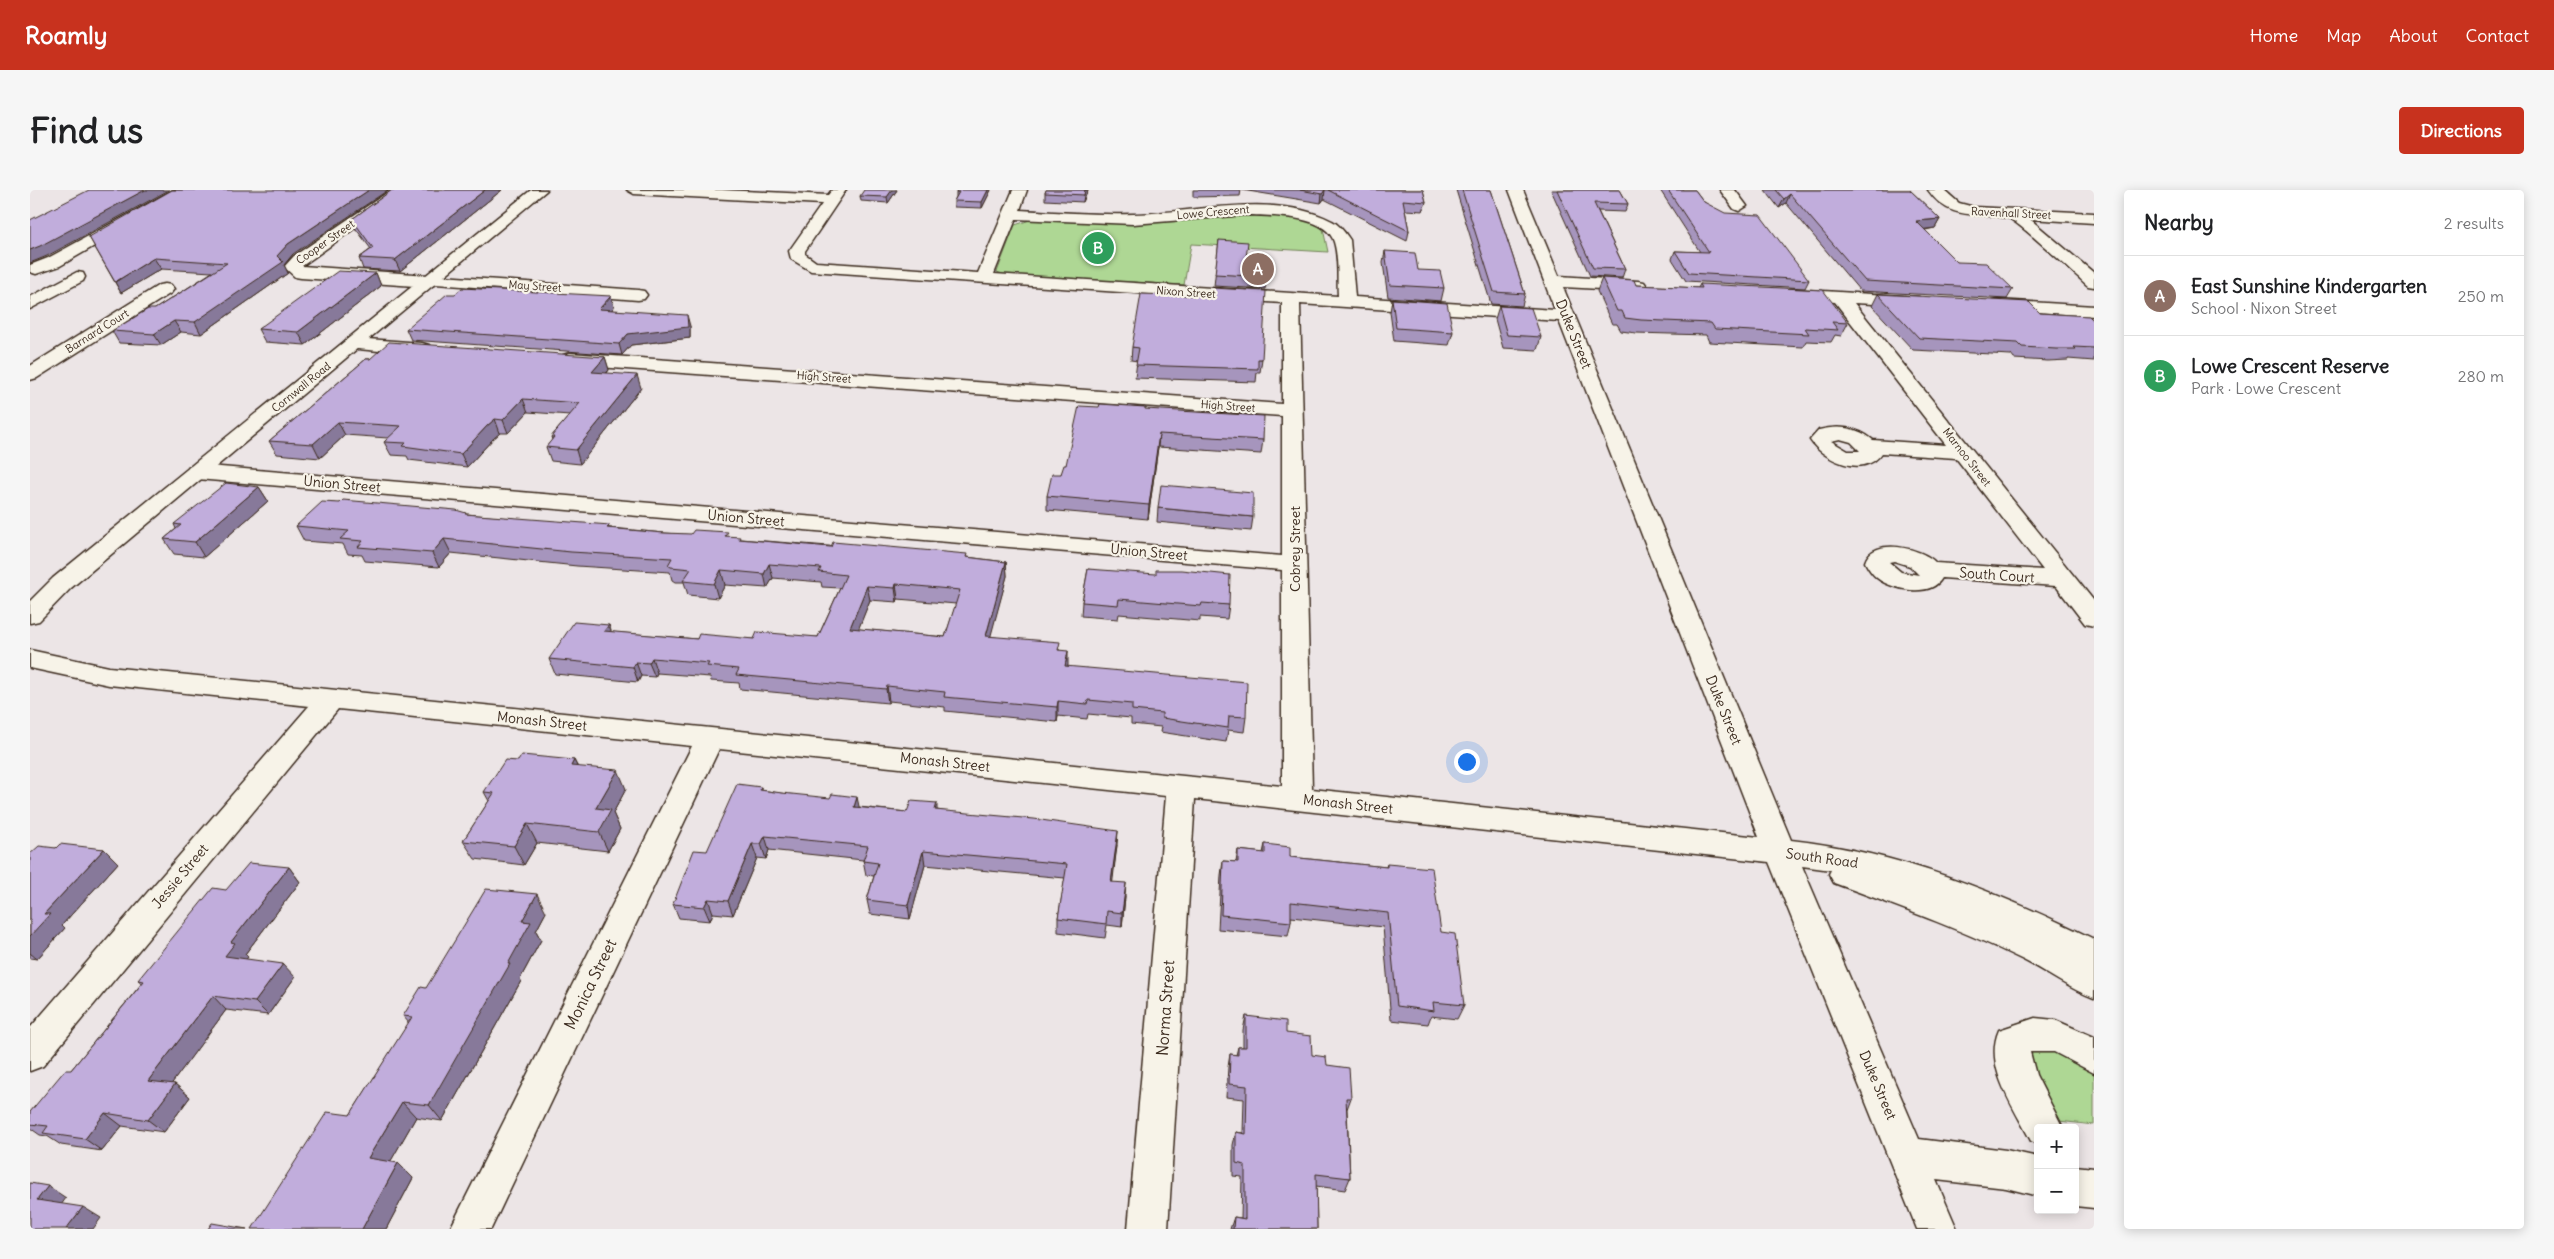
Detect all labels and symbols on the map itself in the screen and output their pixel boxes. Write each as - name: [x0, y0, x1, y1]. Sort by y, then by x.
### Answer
- street label: Lowe Crescent: [1176, 202, 1250, 222]
- street label: Ravenhall Street: [1970, 204, 2052, 222]
- street label: Cooper Street: [293, 217, 357, 267]
- pin: B: [1082, 229, 1114, 267]
- pin: A: [1242, 250, 1274, 288]
- street label: May Street: [508, 277, 562, 295]
- street label: Nixon Street: [1156, 283, 1217, 301]
- street label: Duke Street: [1552, 297, 1596, 372]
- street label: Barnard Court: [63, 306, 131, 356]
- street label: Cornwall Road: [268, 358, 334, 415]
- street label: High Street: [796, 368, 852, 386]
- street label: High Street: [1200, 397, 1256, 415]
- street label: Marnoo Street: [1940, 425, 1994, 489]
- street label: Union Street: [303, 472, 382, 496]
- street label: Union Street: [707, 506, 786, 530]
- street label: Cobrey Street: [1286, 506, 1304, 592]
- street label: Union Street: [1110, 540, 1189, 564]
- street label: South Court: [1959, 563, 2036, 587]
- street label: Duke Street: [1702, 673, 1746, 748]
- street label: Monash Street: [496, 707, 588, 735]
- street label: Monash Street: [899, 748, 991, 776]
- your location: [1454, 749, 1480, 775]
- street label: Monash Street: [1302, 790, 1394, 818]
- street label: Jessie Street: [148, 840, 212, 912]
- street label: South Road: [1785, 844, 1859, 872]
- street label: Monica Street: [559, 935, 621, 1033]
- street label: Norma Street: [1152, 959, 1178, 1057]
- street label: Duke Street: [1855, 1048, 1901, 1123]

